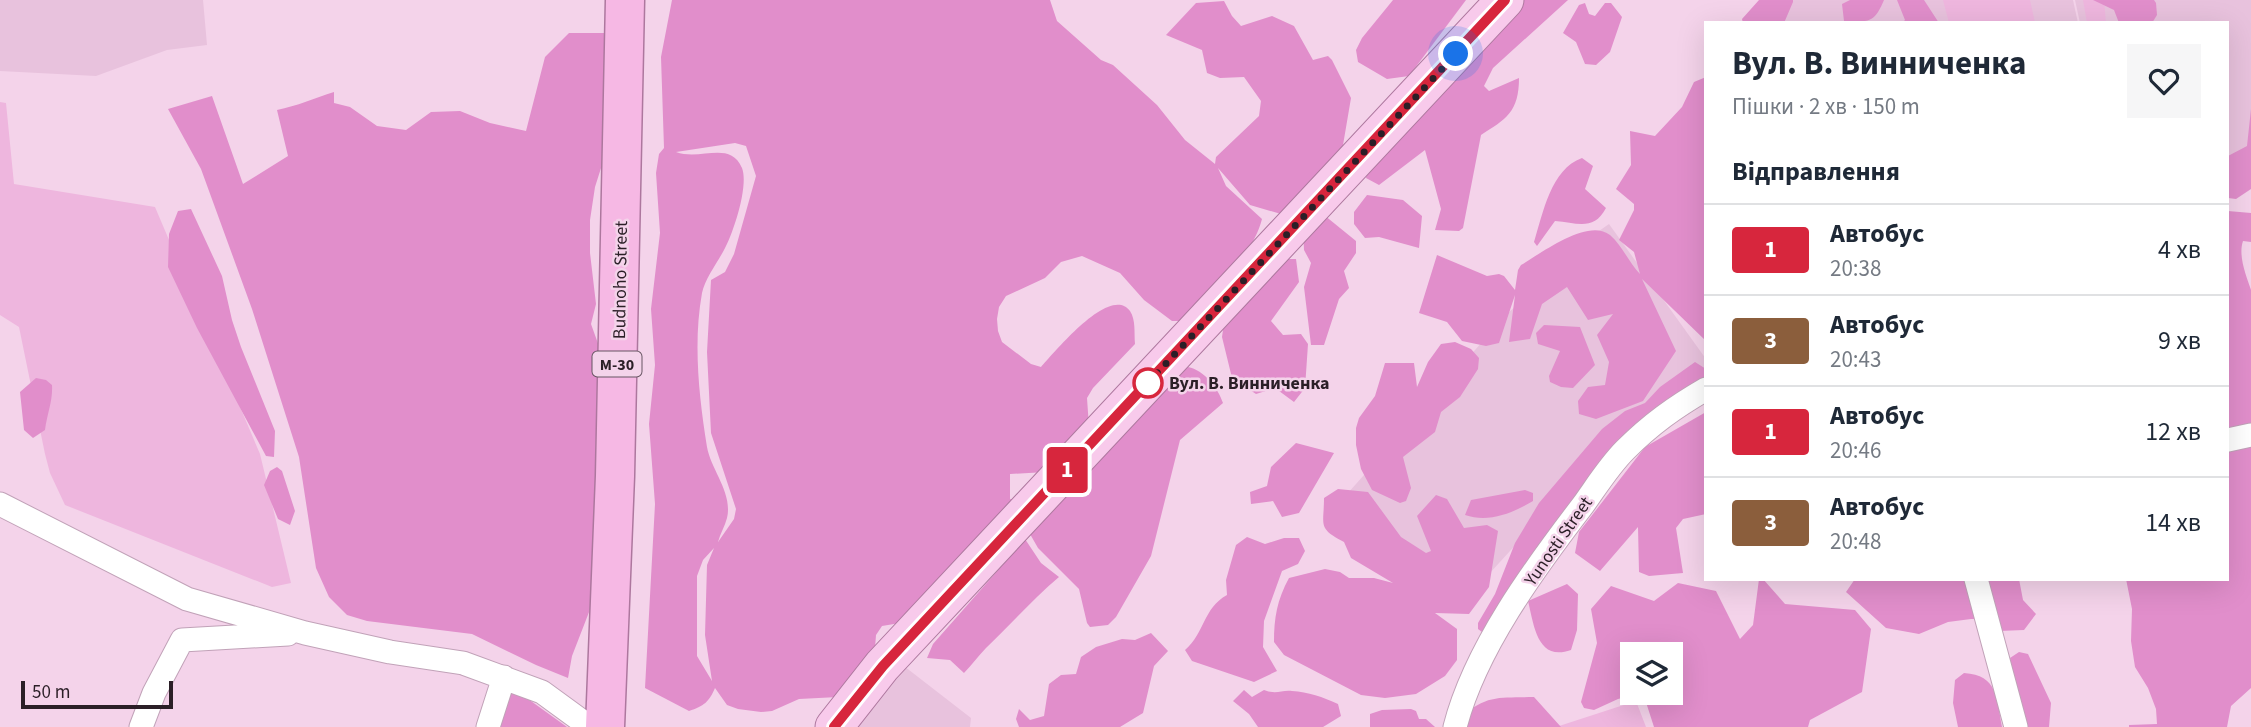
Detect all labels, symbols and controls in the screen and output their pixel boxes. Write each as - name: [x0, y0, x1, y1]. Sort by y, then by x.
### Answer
- your location: [1438, 36, 1473, 71]
- text: Вул. В. Винниченка: [1732, 40, 2026, 87]
- button: heart: [2127, 44, 2201, 118]
- text: Пішки · 2 хв · 150 m: [1732, 90, 1920, 123]
- text: Відправлення: [1732, 153, 1900, 190]
- text: Автобус: [1830, 215, 1924, 252]
- street label: Budnoho Street: [607, 221, 634, 339]
- text: 4 хв: [2158, 231, 2201, 268]
- text: 1: [1764, 232, 1777, 267]
- text: 20:38: [1830, 252, 1881, 285]
- text: Автобус: [1830, 306, 1924, 343]
- text: 9 хв: [2158, 322, 2201, 359]
- text: 3: [1764, 323, 1777, 358]
- text: 20:43: [1830, 343, 1881, 376]
- road number: М-30: [592, 352, 642, 376]
- marker: Вул. В. Винниченка: [1133, 368, 1163, 398]
- place label: Вул. В. Винниченка: [1169, 371, 1330, 396]
- text: Автобус: [1830, 397, 1924, 434]
- text: 12 хв: [2145, 413, 2201, 450]
- text: 1: [1764, 414, 1777, 449]
- text: 20:46: [1830, 434, 1881, 467]
- line badge: 1: [1044, 447, 1090, 493]
- text: 1: [1061, 452, 1073, 487]
- text: Автобус: [1830, 488, 1924, 525]
- street label: Yunosti Street: [1518, 492, 1598, 592]
- text: 14 хв: [2145, 504, 2201, 541]
- text: 3: [1764, 505, 1777, 540]
- text: 20:48: [1830, 525, 1881, 558]
- map controls: [1620, 642, 1683, 705]
- button: layers: [1620, 642, 1683, 705]
- scale bar: [21, 678, 173, 710]
- text: 50 m: [32, 679, 70, 706]

